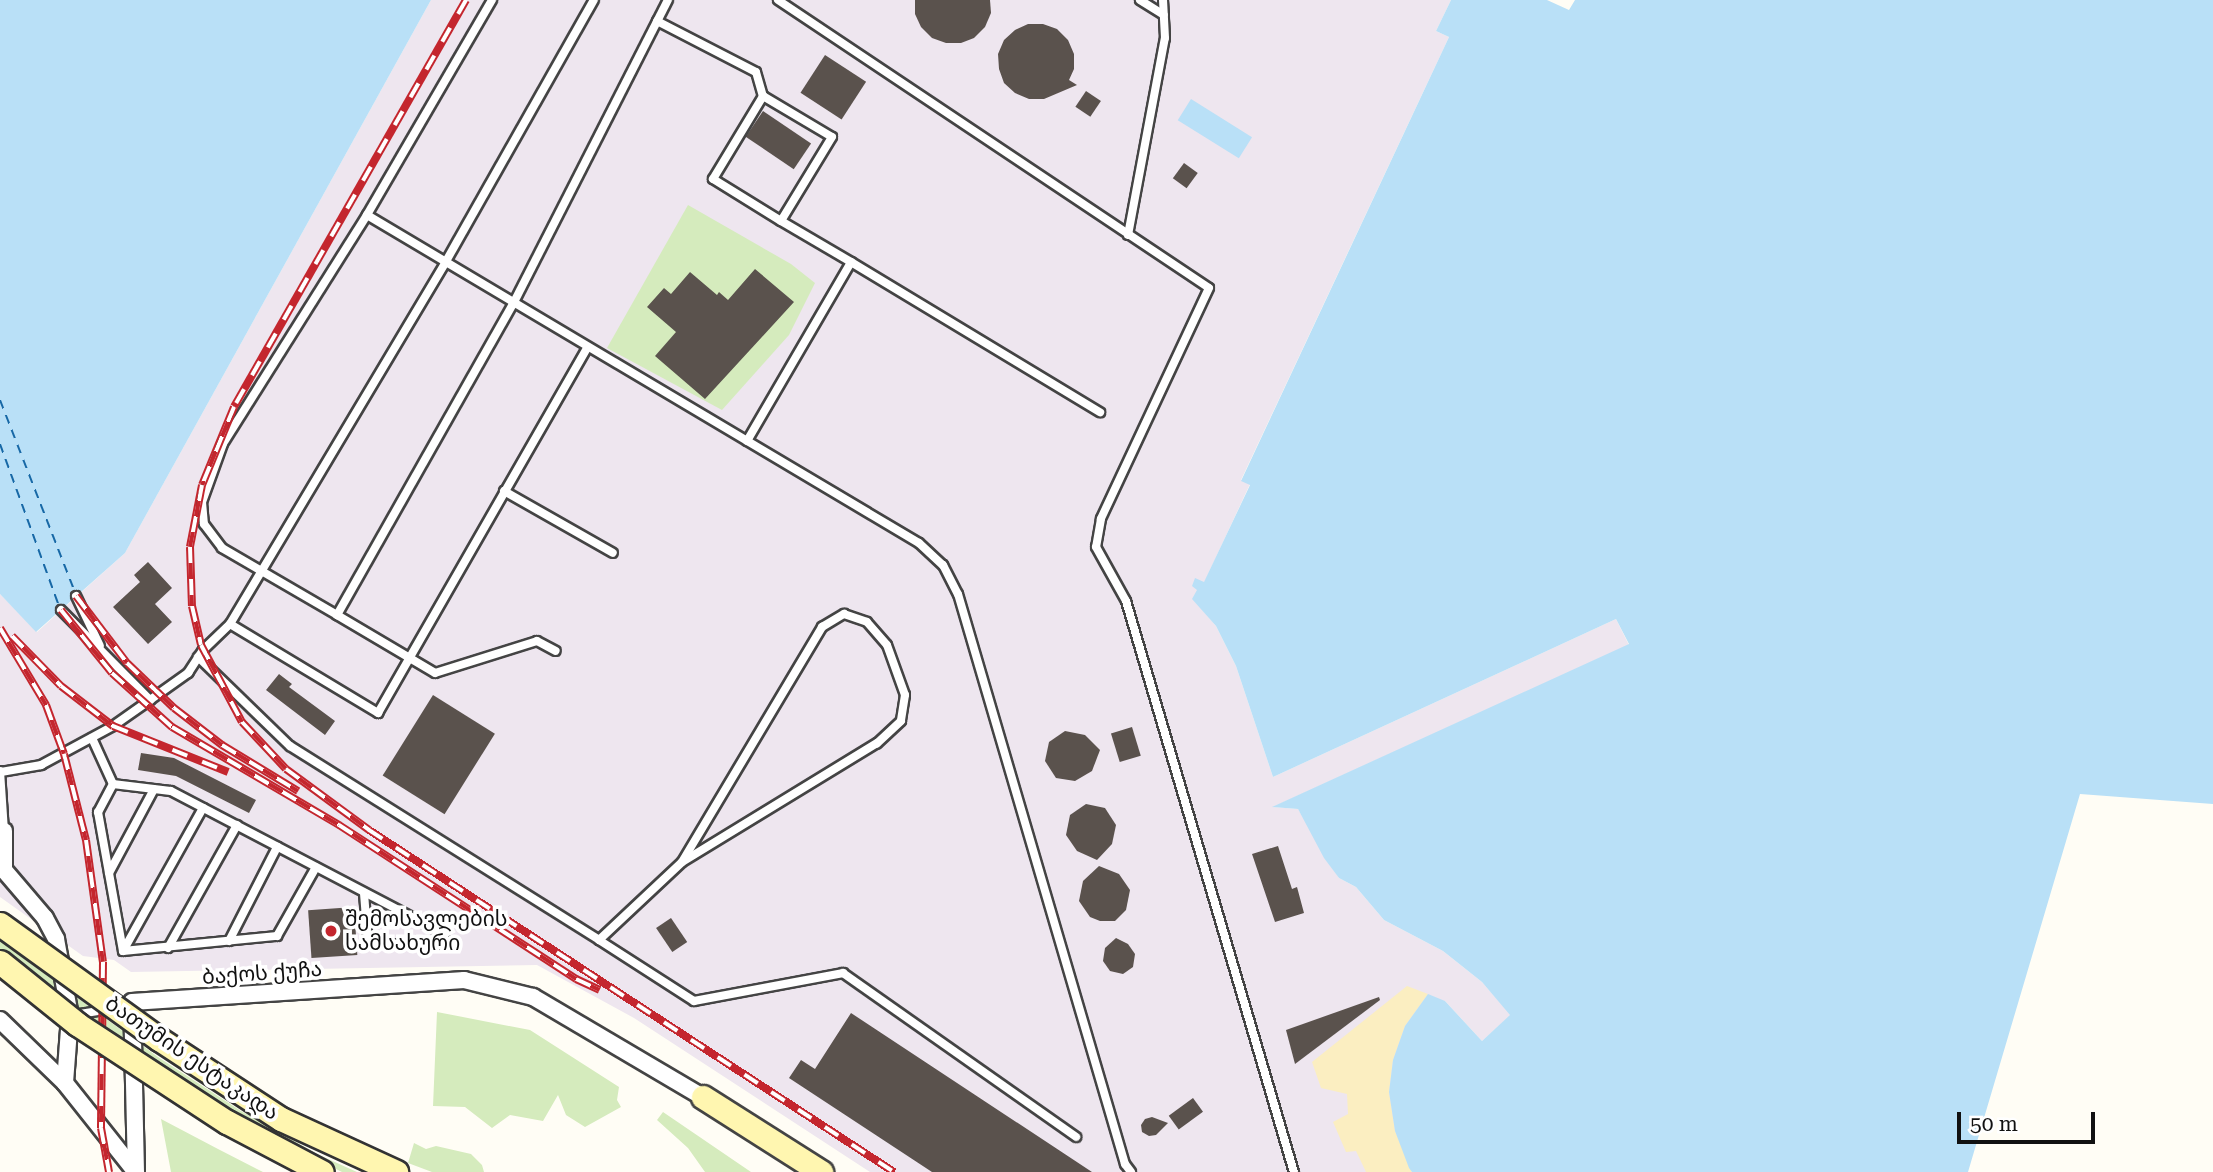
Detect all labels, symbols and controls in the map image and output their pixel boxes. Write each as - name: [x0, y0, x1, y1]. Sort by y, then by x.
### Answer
- place label: შემოსავლების სამსახური: [345, 906, 508, 956]
- marker: შემოსავლების სამსახური: [323, 923, 339, 939]
- street label: ბაქოს ქუჩა: [201, 956, 323, 990]
- street label: ბათუმის ესტაკადა: [100, 991, 284, 1125]
- scale bar: [1961, 1098, 2099, 1142]
- text: 50 m: [1970, 1112, 2018, 1136]

